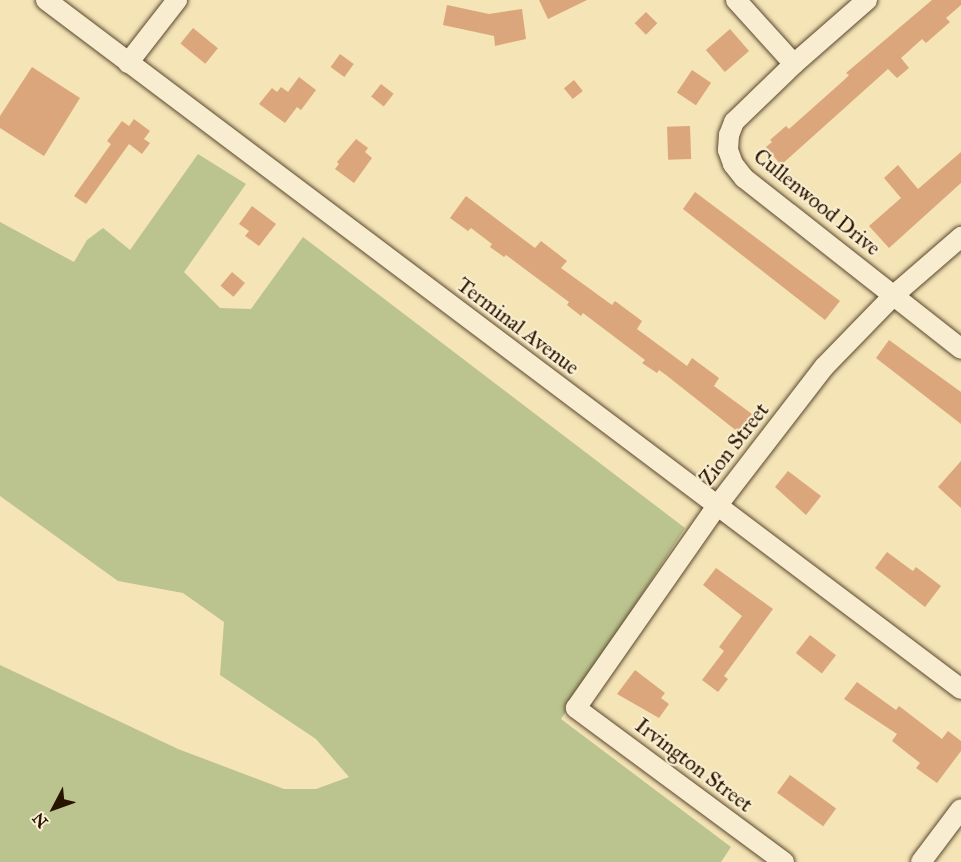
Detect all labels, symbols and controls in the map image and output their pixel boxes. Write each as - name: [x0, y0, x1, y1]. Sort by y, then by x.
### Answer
- street label: Cullenwood Drive: [749, 143, 885, 261]
- street label: Terminal Avenue: [452, 272, 584, 380]
- street label: Zion Street: [694, 398, 774, 490]
- street label: Irvington Street: [630, 713, 758, 817]
- north arrow: [24, 778, 84, 838]
- text: N: [28, 809, 52, 831]

